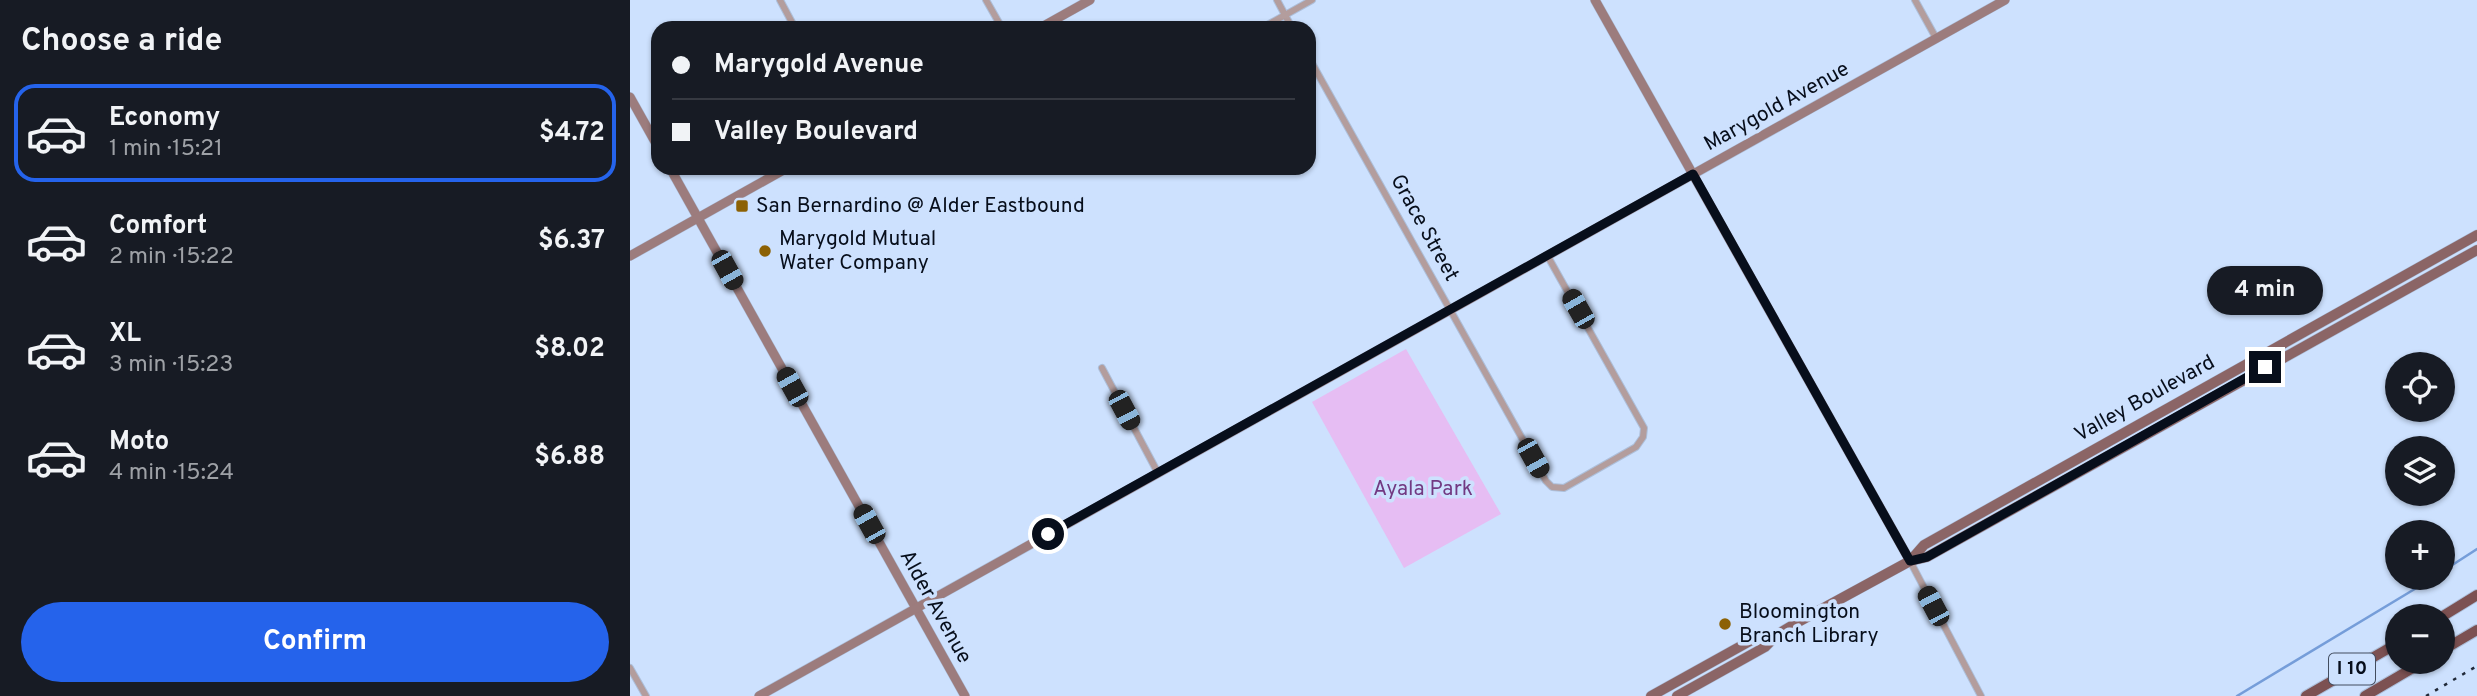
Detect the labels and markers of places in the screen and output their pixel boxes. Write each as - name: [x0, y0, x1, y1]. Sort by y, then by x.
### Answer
- place label: San Bernardino @ Alder Eastbound: [756, 193, 1085, 220]
- marker: San Bernardino @ Alder Eastbound: [734, 198, 750, 214]
- place label: Marygold Mutual Water Company: [779, 226, 936, 277]
- marker: Marygold Mutual Water Company: [757, 243, 773, 259]
- place label: Bloomington Branch Library: [1739, 599, 1879, 650]
- marker: Bloomington Branch Library: [1717, 616, 1733, 632]

